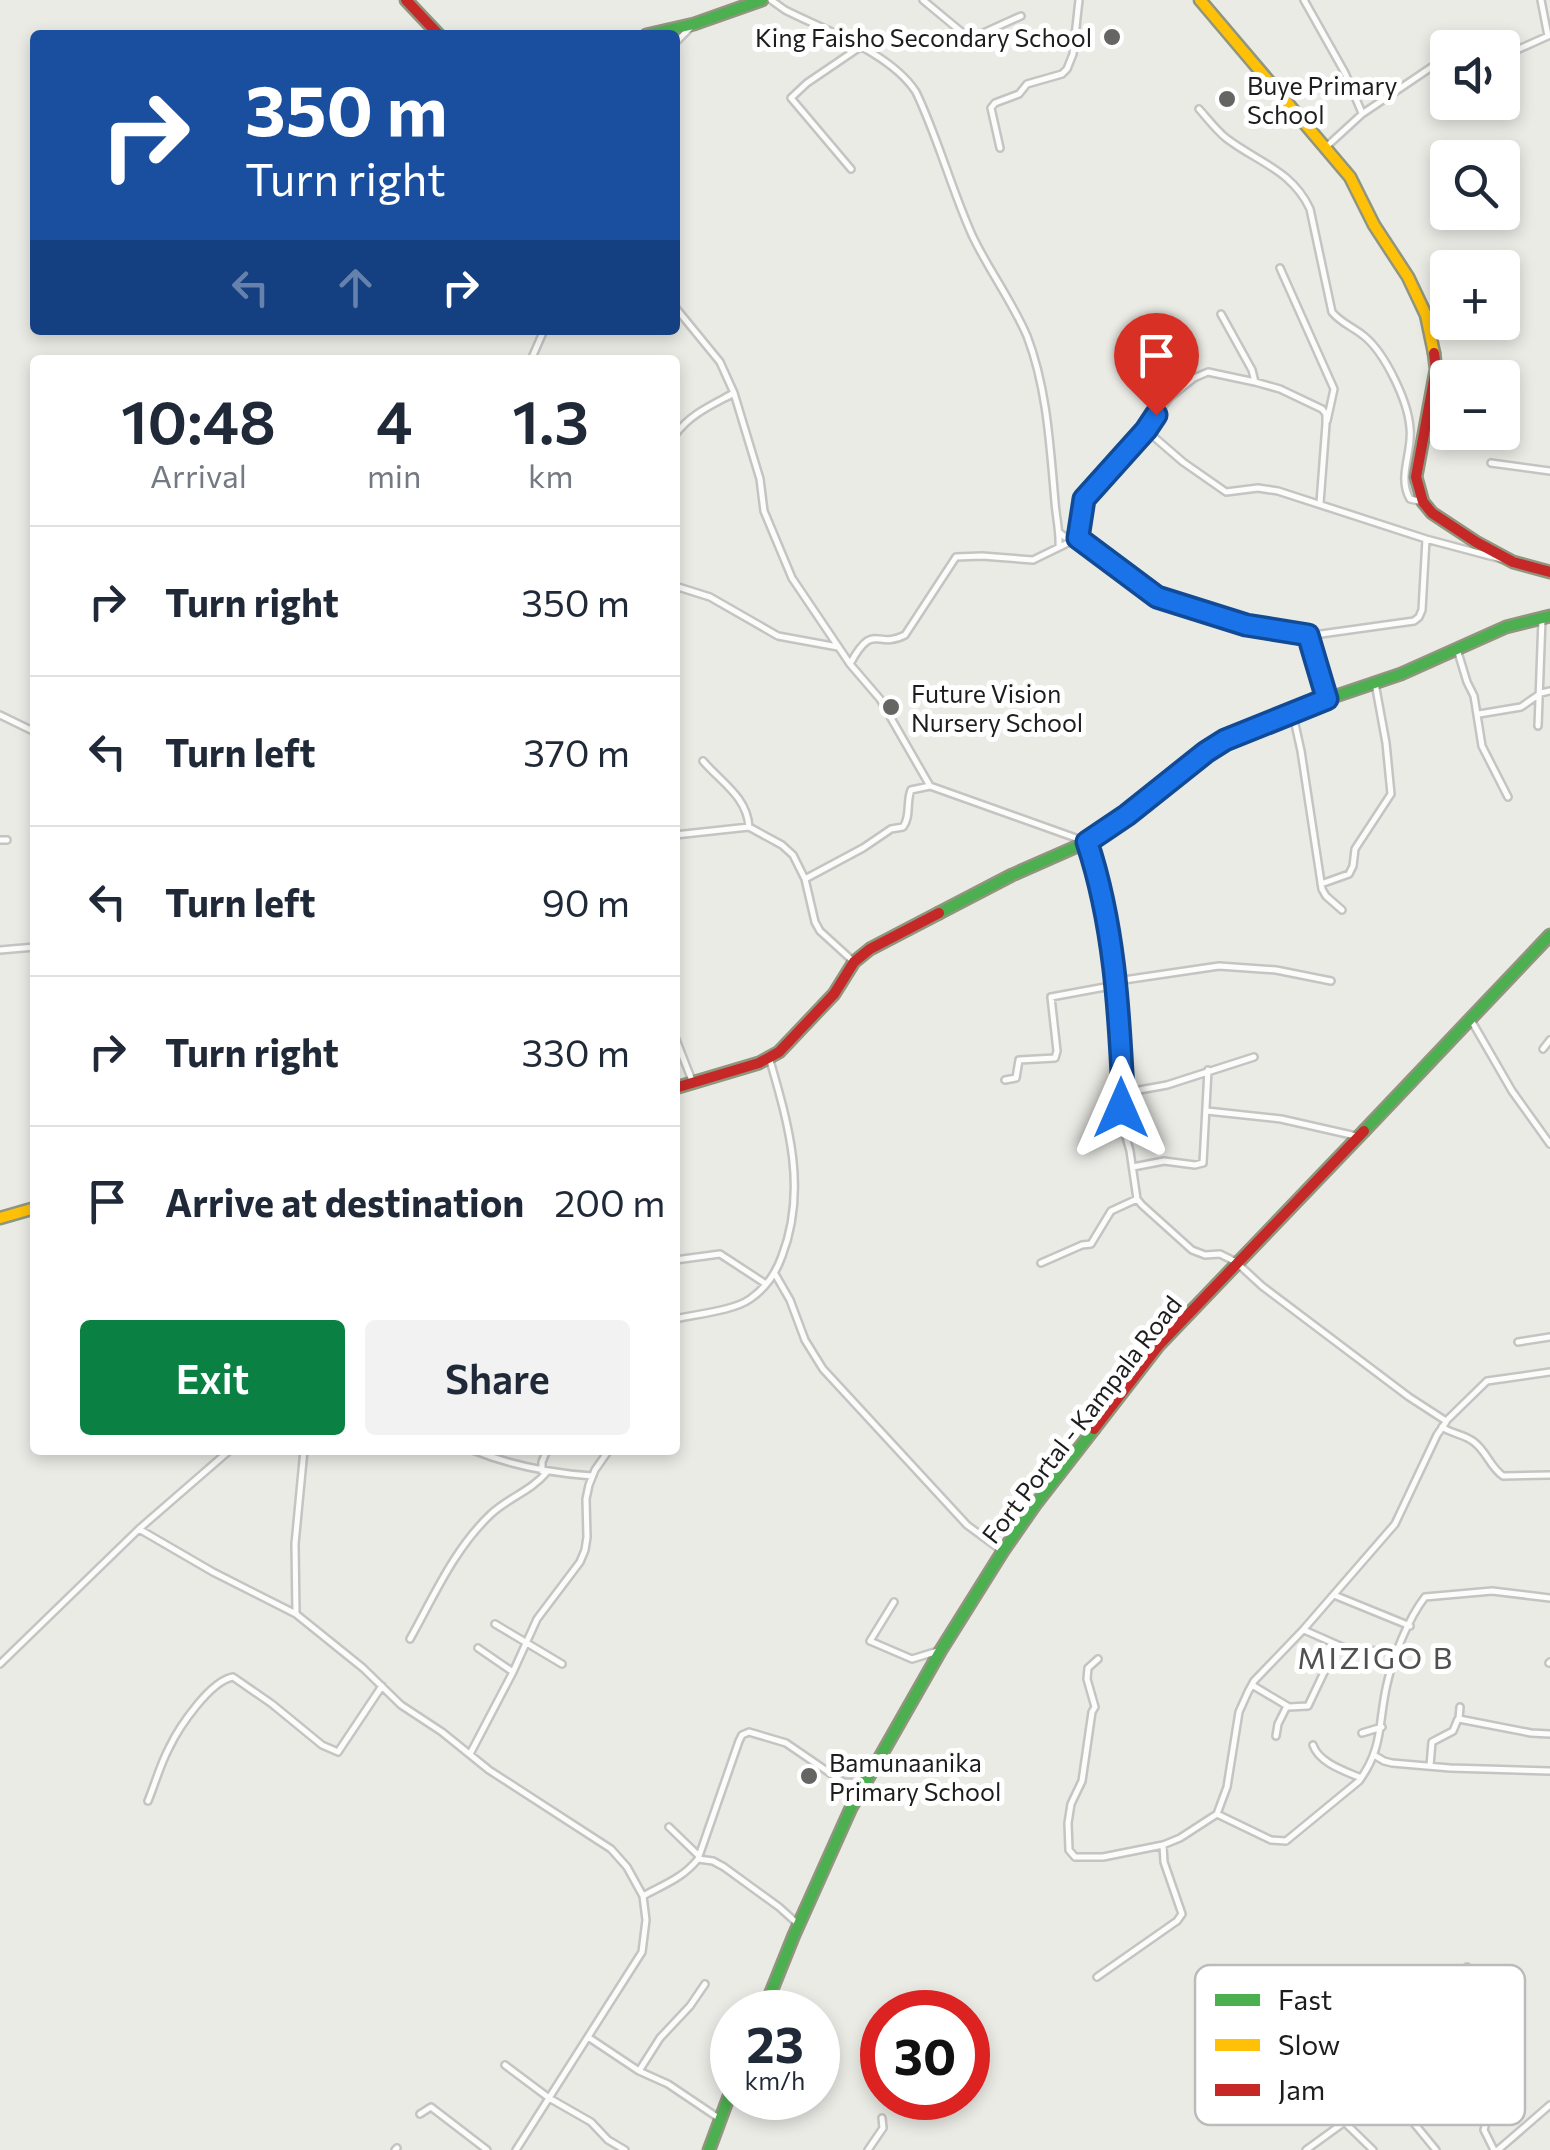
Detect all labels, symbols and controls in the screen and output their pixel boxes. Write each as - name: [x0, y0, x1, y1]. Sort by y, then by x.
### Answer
- place label: King Faisho Secondary School: [755, 22, 1092, 52]
- marker: King Faisho Secondary School: [1101, 26, 1123, 48]
- map controls: [1430, 30, 1520, 450]
- button: sound: [1430, 30, 1520, 120]
- text: 350 m: [245, 65, 448, 150]
- icon: right: [80, 70, 210, 200]
- place label: Buye Primary School: [1247, 70, 1398, 129]
- marker: Buye Primary School: [1216, 88, 1238, 110]
- button: search: [1430, 140, 1520, 230]
- text: Turn right: [245, 150, 446, 205]
- button: +: [1430, 250, 1520, 340]
- icon: left: [223, 260, 278, 315]
- icon: ahead: [328, 260, 383, 315]
- icon: right: [433, 260, 488, 315]
- pin: [1114, 313, 1199, 416]
- icon: arrive: [1129, 328, 1184, 383]
- button: −: [1430, 360, 1520, 450]
- text: 10:48: [121, 383, 276, 456]
- text: 4: [376, 383, 412, 456]
- text: 1.3: [512, 383, 589, 456]
- text: Arrival: [150, 455, 247, 495]
- text: min: [367, 455, 421, 495]
- text: km: [528, 455, 573, 495]
- icon: right: [80, 574, 135, 629]
- text: Turn right: [165, 578, 339, 625]
- text: 350 m: [521, 578, 630, 625]
- place label: Future Vision Nursery School: [911, 678, 1083, 737]
- marker: Future Vision Nursery School: [880, 696, 902, 718]
- icon: left: [80, 724, 135, 779]
- text: Turn left: [165, 728, 316, 775]
- text: 370 m: [523, 728, 630, 775]
- icon: left: [80, 874, 135, 929]
- text: Turn left: [165, 878, 316, 925]
- text: 90 m: [542, 878, 630, 925]
- icon: right: [80, 1024, 135, 1079]
- text: Turn right: [165, 1028, 339, 1075]
- text: 330 m: [522, 1028, 630, 1075]
- position arrow: [1069, 1056, 1173, 1160]
- icon: arrive: [80, 1174, 135, 1229]
- text: Arrive at destination: [165, 1178, 524, 1225]
- text: 200 m: [554, 1178, 665, 1225]
- street label: Fort Portal - Kampala Road: [975, 1289, 1187, 1549]
- button: Exit: [80, 1320, 345, 1435]
- button: Share: [365, 1320, 630, 1435]
- district label: MIZIGO B: [1297, 1638, 1455, 1675]
- place label: Bamunaanika Primary School: [829, 1747, 1001, 1806]
- marker: Bamunaanika Primary School: [798, 1765, 820, 1787]
- legend: [1195, 1965, 1525, 2125]
- text: Fast: [1278, 1982, 1332, 2016]
- speed limit sign: 30: [860, 1990, 990, 2120]
- text: 23: [746, 2012, 804, 2073]
- text: Slow: [1278, 2027, 1340, 2061]
- text: km/h: [745, 2065, 805, 2095]
- text: Jam: [1278, 2072, 1325, 2106]

